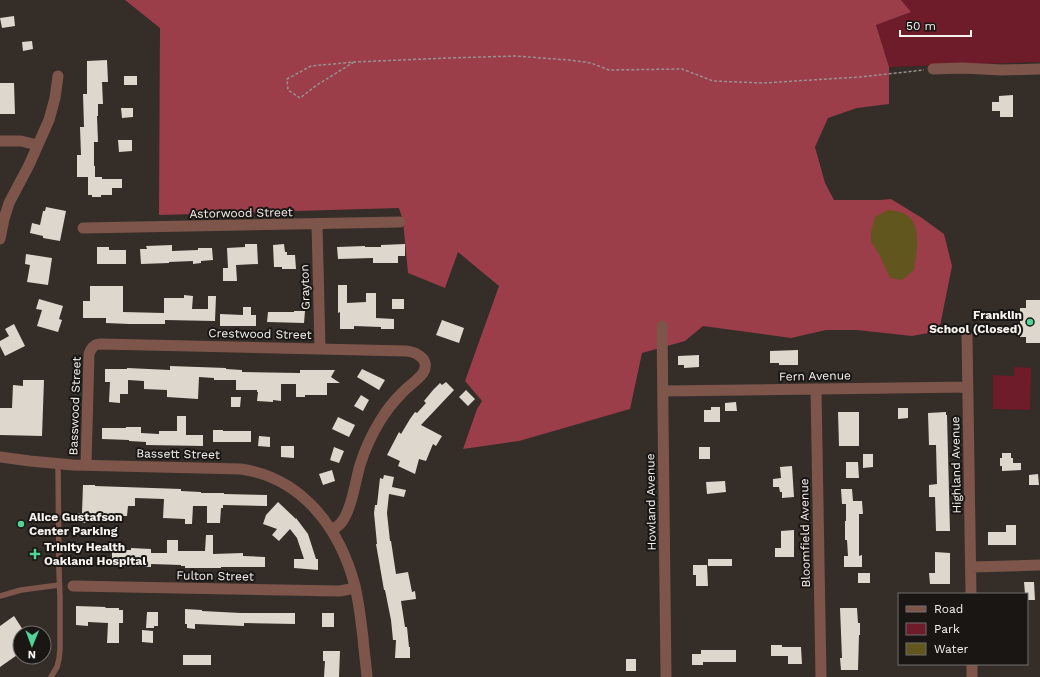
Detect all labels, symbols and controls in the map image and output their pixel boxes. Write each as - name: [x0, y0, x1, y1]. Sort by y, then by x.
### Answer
- scale bar: [900, 12, 971, 38]
- text: 50 m: [906, 19, 936, 33]
- street label: Astorwood Street: [189, 205, 293, 221]
- street label: Grayton: [297, 264, 313, 310]
- place label: Franklin School (Closed): [929, 308, 1022, 336]
- marker: Franklin School (Closed): [1025, 317, 1035, 327]
- street label: Crestwood Street: [208, 326, 312, 342]
- street label: Basswood Street: [66, 356, 84, 456]
- street label: Fern Avenue: [779, 368, 851, 384]
- street label: Highland Avenue: [948, 416, 964, 514]
- street label: Bassett Street: [136, 446, 220, 462]
- street label: Howland Avenue: [643, 453, 659, 551]
- street label: Bloomfield Avenue: [797, 478, 813, 588]
- place label: Alice Gustafson Center Parking: [29, 510, 122, 538]
- marker: Alice Gustafson Center Parking: [16, 519, 26, 529]
- place label: Trinity Health Oakland Hospital: [44, 540, 146, 568]
- marker: Trinity Health Oakland Hospital: [29, 548, 41, 560]
- street label: Fulton Street: [176, 568, 254, 584]
- legend: [898, 593, 1028, 665]
- text: Road: [934, 602, 963, 616]
- text: Park: [934, 622, 960, 636]
- north arrow: [12, 625, 52, 665]
- text: Water: [934, 642, 969, 656]
- text: N: [28, 648, 36, 661]

